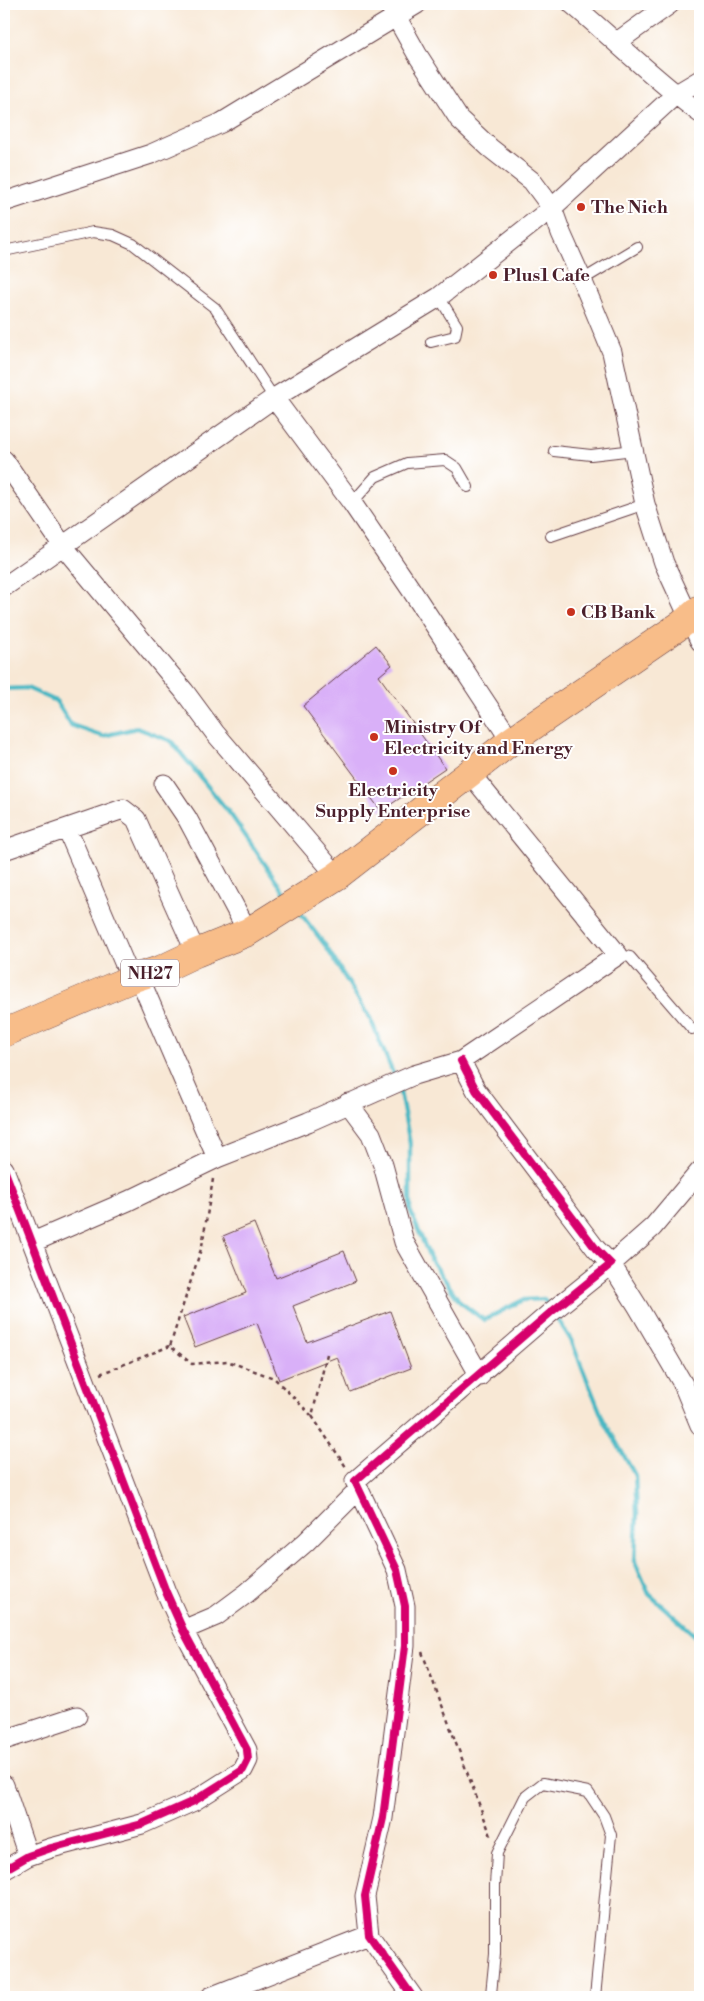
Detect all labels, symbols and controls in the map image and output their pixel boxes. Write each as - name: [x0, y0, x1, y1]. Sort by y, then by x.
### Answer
- place label: The Nich: [591, 196, 668, 219]
- marker: The Nich: [575, 201, 587, 213]
- place label: Plus1 Cafe: [503, 264, 590, 287]
- marker: Plus1 Cafe: [487, 269, 499, 281]
- place label: CB Bank: [581, 601, 657, 624]
- marker: CB Bank: [565, 606, 577, 618]
- place label: Ministry Of Electricity and Energy: [384, 716, 574, 760]
- marker: Ministry Of Electricity and Energy: [368, 731, 380, 743]
- marker: Electricity Supply Enterprise: [387, 765, 399, 777]
- place label: Electricity Supply Enterprise: [316, 779, 471, 823]
- road number: NH27: [121, 960, 179, 986]

